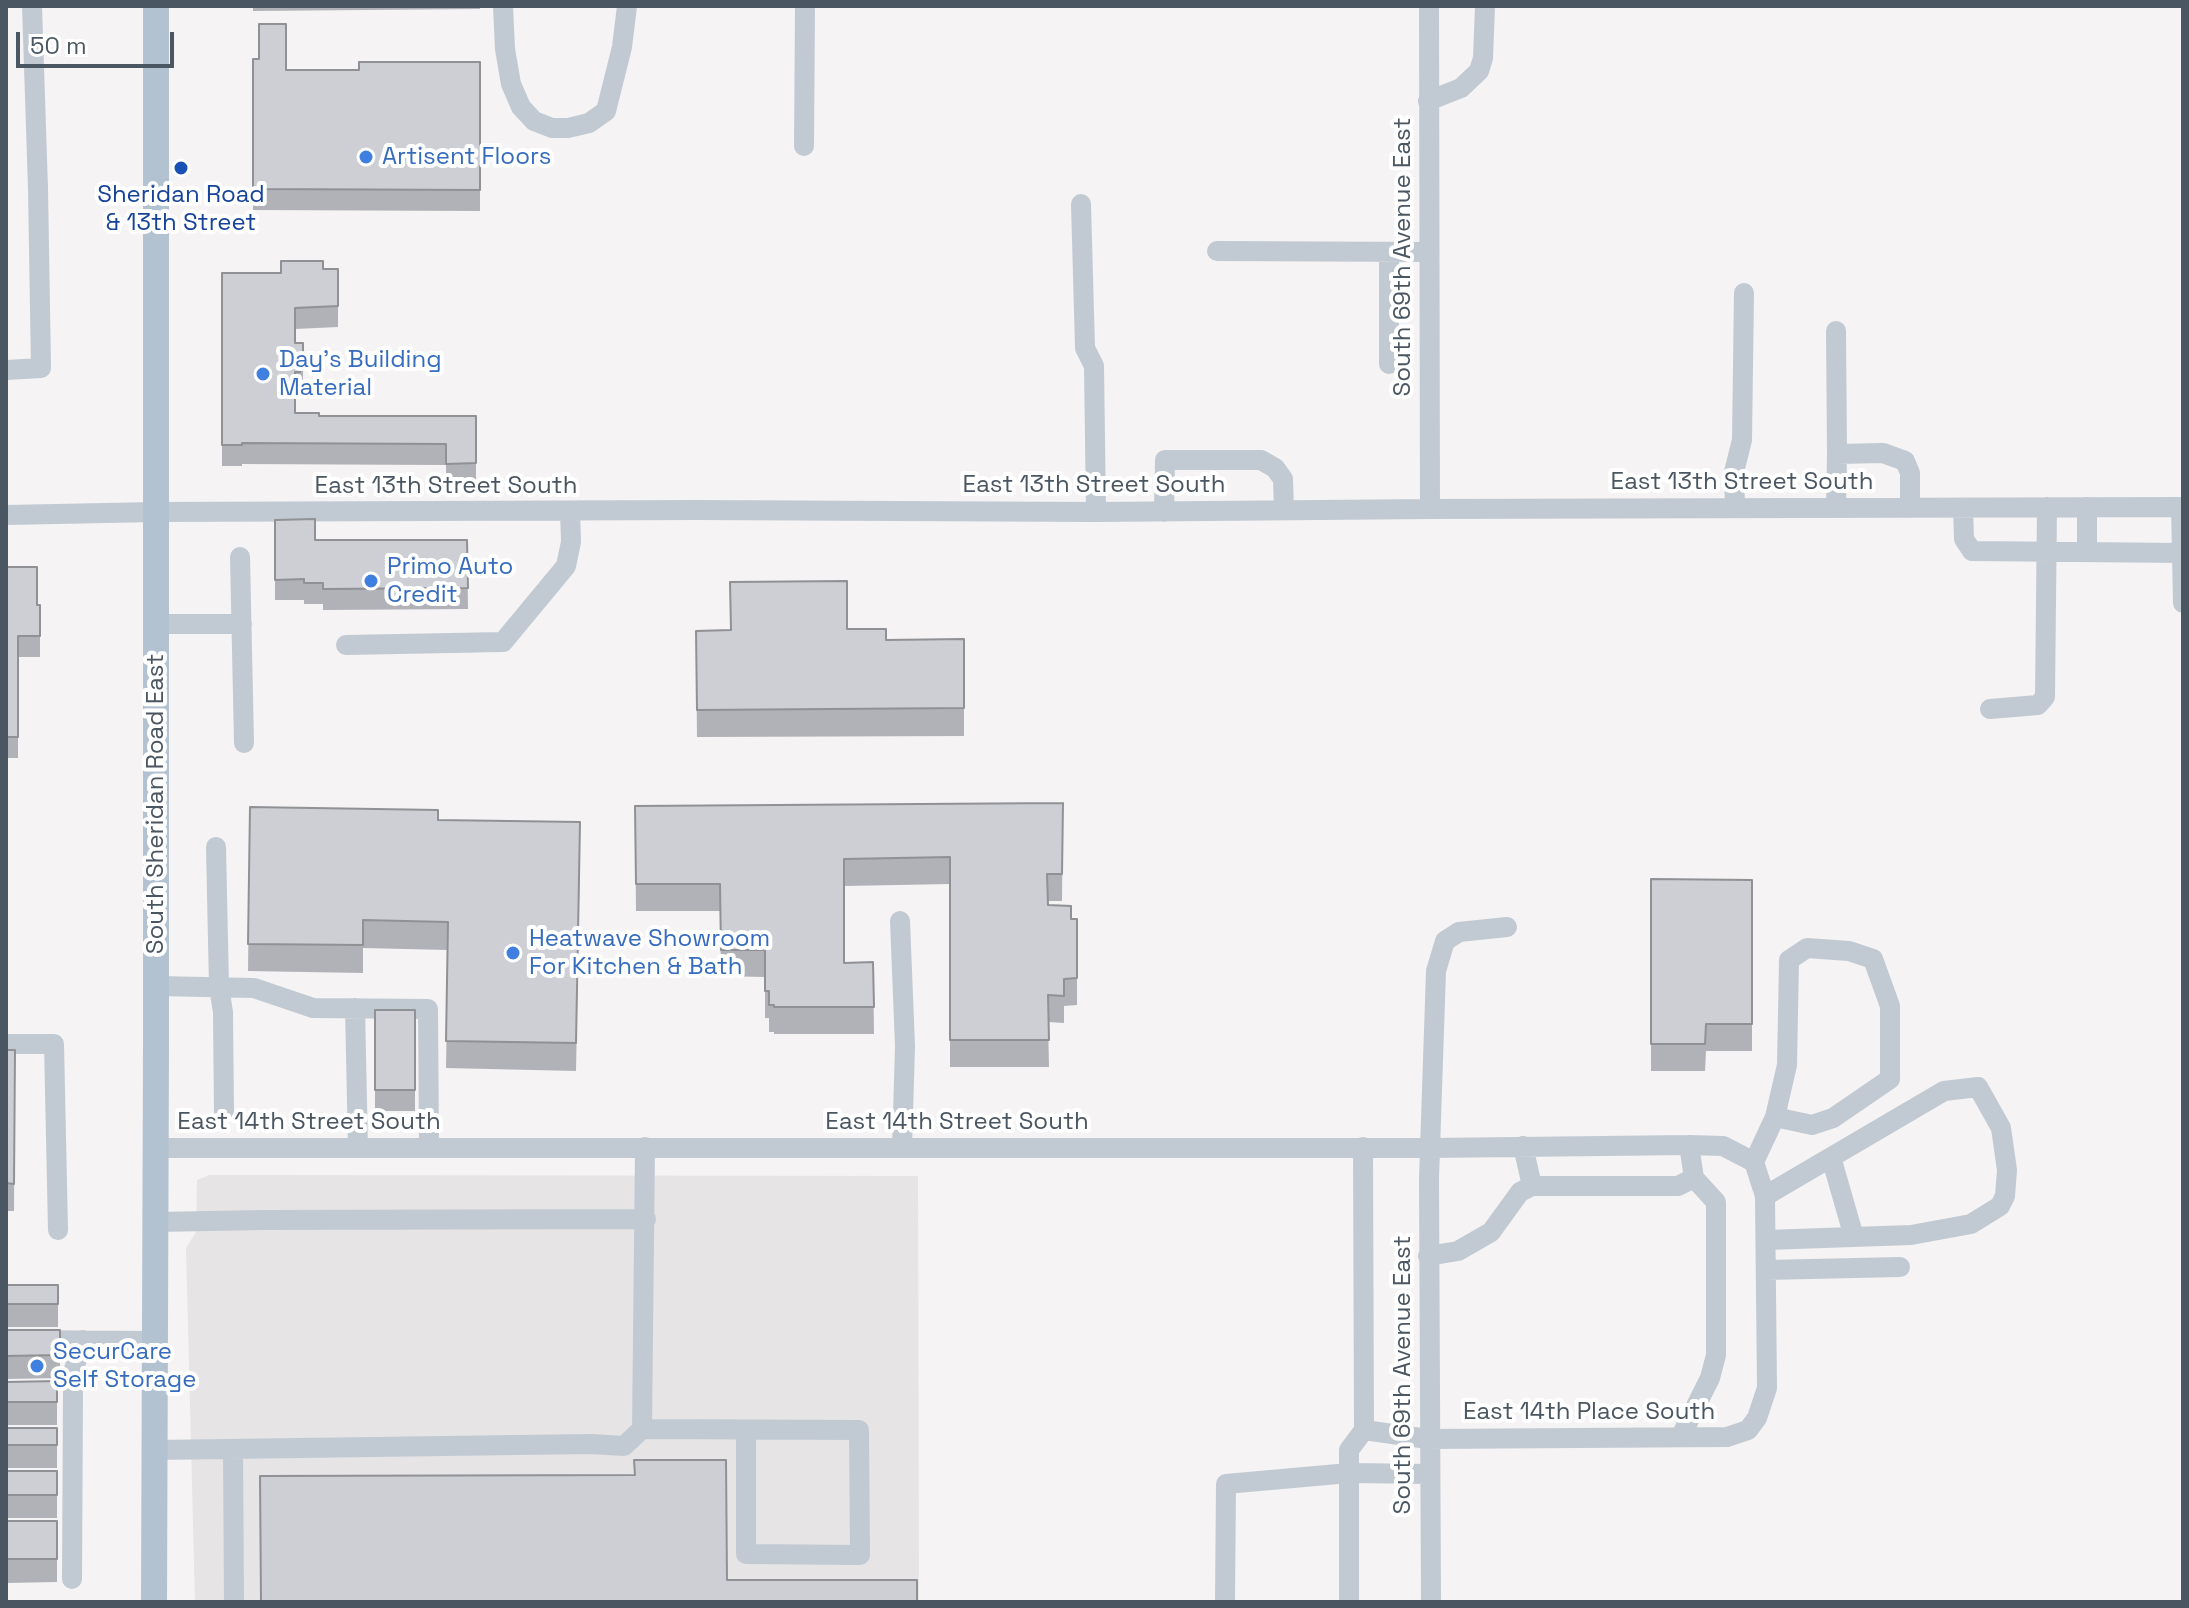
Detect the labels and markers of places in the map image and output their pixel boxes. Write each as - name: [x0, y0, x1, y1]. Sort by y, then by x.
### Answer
- place label: Artisent Floors: [382, 143, 551, 171]
- marker: Artisent Floors: [357, 148, 375, 166]
- marker: Sheridan Road & 13th Street: [172, 159, 190, 177]
- place label: Sheridan Road & 13th Street: [97, 181, 265, 237]
- place label: Day's Building Material: [279, 346, 442, 402]
- marker: Day's Building Material: [254, 365, 272, 383]
- place label: Primo Auto Credit: [387, 553, 513, 609]
- marker: Primo Auto Credit: [362, 572, 380, 590]
- place label: Heatwave Showroom For Kitchen & Bath: [529, 925, 770, 981]
- marker: Heatwave Showroom For Kitchen & Bath: [504, 944, 522, 962]
- place label: SecurCare Self Storage: [53, 1338, 196, 1394]
- marker: SecurCare Self Storage: [28, 1357, 46, 1375]

